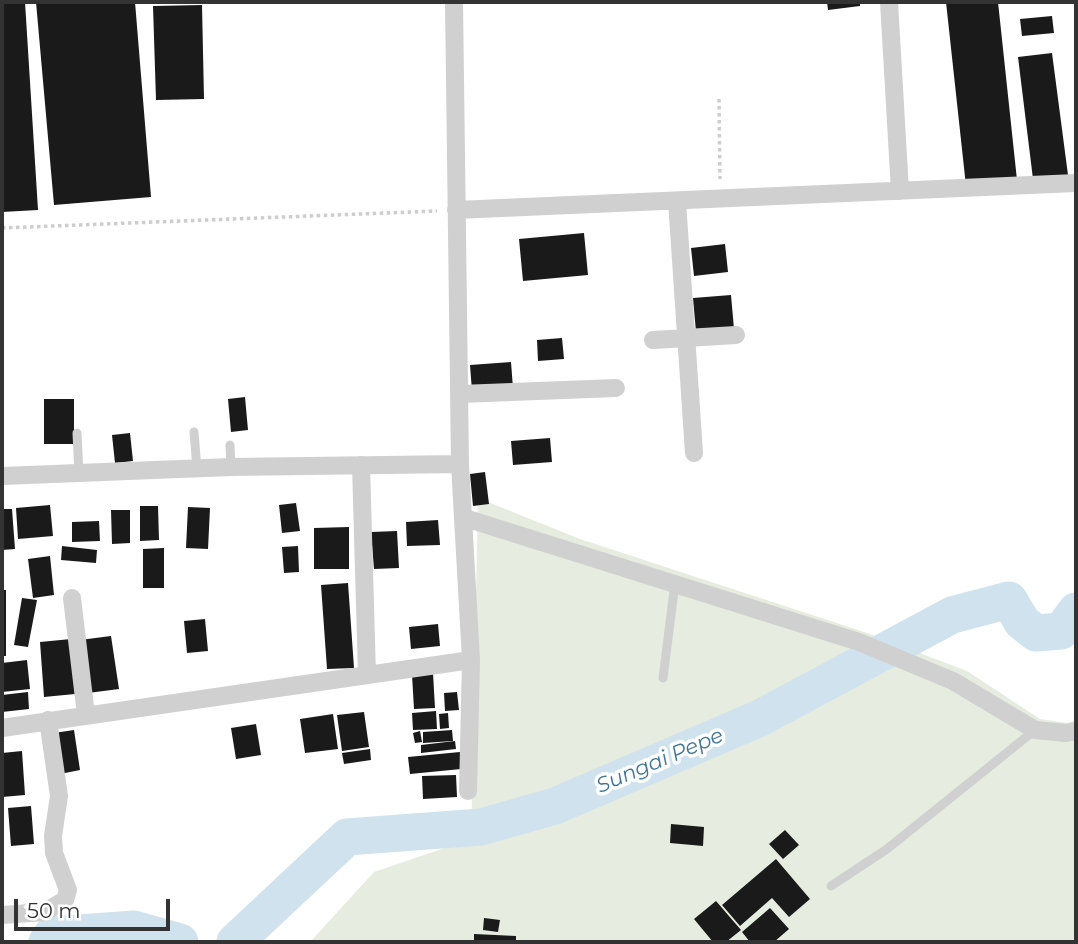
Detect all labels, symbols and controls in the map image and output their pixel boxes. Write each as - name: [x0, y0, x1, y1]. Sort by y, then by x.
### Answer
- water label: Sungai Pepe: [593, 723, 727, 799]
- scale bar: [18, 884, 173, 928]
- text: 50 m: [27, 898, 81, 923]

